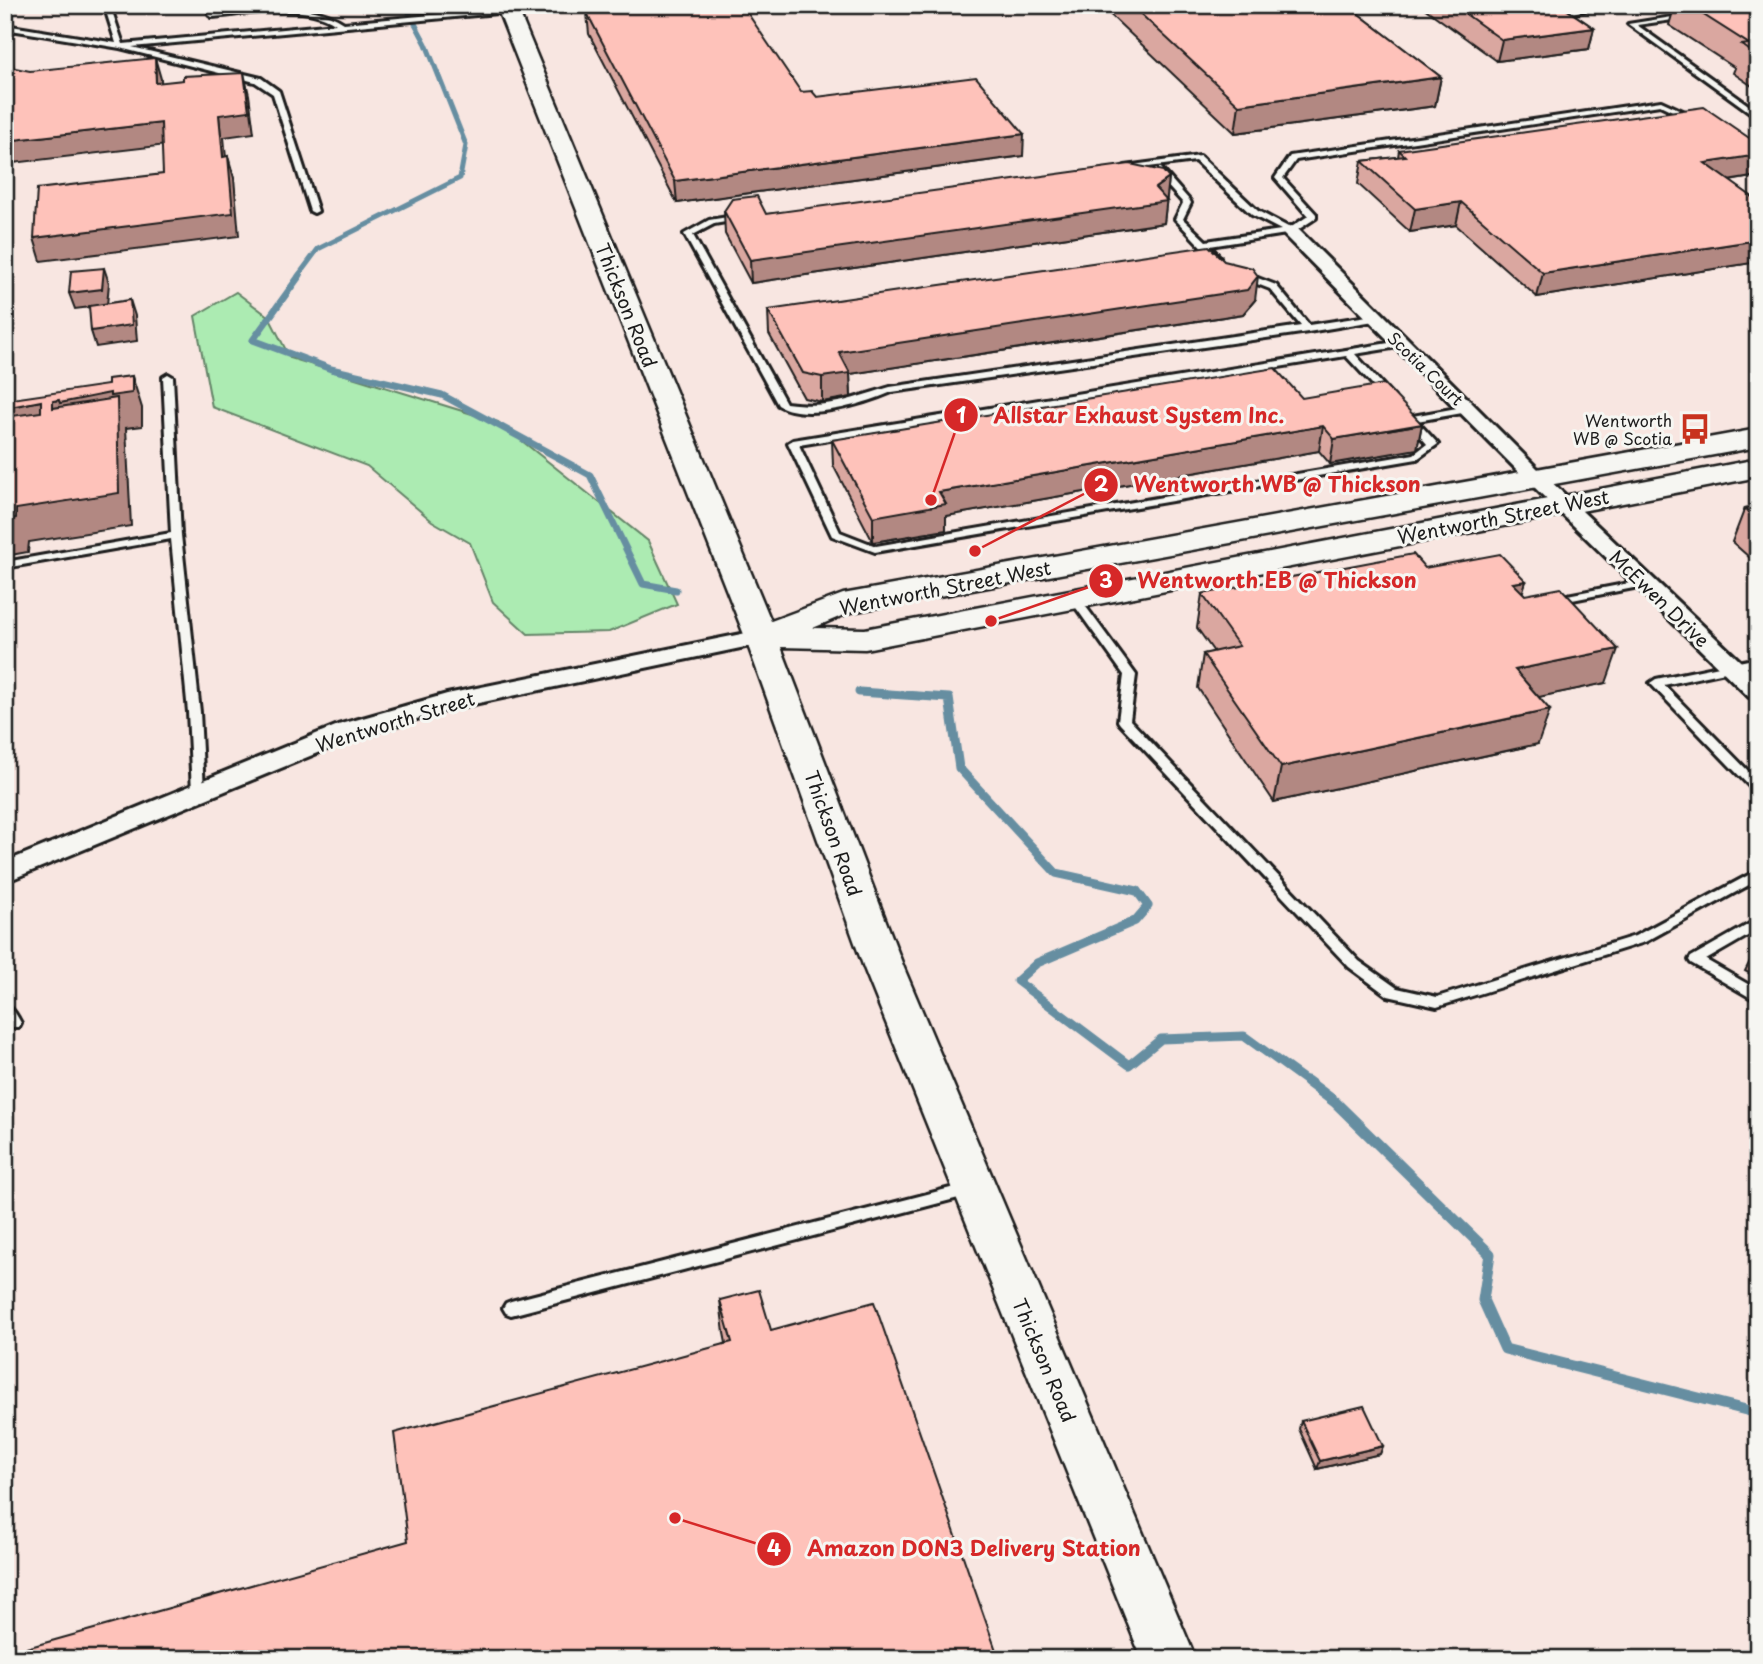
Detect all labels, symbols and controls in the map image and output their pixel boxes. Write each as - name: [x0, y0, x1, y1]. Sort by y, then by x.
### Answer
- street label: Thickson Road: [589, 238, 665, 372]
- street label: Scotia Court: [1383, 326, 1470, 411]
- callout: Allstar Exhaust System Inc.: [944, 394, 1299, 436]
- text: 1: [956, 398, 966, 430]
- text: Allstar Exhaust System Inc.: [994, 398, 1284, 430]
- place label: Wentworth WB @ Scotia: [1573, 408, 1672, 450]
- bus stop icon: Wentworth WB @ Scotia: [1678, 412, 1712, 446]
- callout: Wentworth WB @ Thickson: [1083, 464, 1435, 506]
- text: 2: [1094, 467, 1109, 499]
- text: Wentworth WB @ Thickson: [1133, 467, 1421, 499]
- street label: Wentworth Street West: [1395, 482, 1612, 550]
- street label: McEwen Drive: [1604, 543, 1716, 653]
- street label: Wentworth Street West: [837, 553, 1054, 621]
- callout: Wentworth EB @ Thickson: [1088, 560, 1431, 602]
- text: 3: [1099, 563, 1113, 595]
- text: Wentworth EB @ Thickson: [1137, 563, 1417, 595]
- street label: Wentworth Street: [312, 683, 478, 759]
- street label: Thickson Road: [798, 766, 870, 900]
- street label: Thickson Road: [1006, 1294, 1084, 1426]
- callout: Amazon DON3 Delivery Station: [756, 1528, 1156, 1570]
- text: 4: [767, 1531, 781, 1563]
- text: Amazon DON3 Delivery Station: [807, 1531, 1141, 1563]

